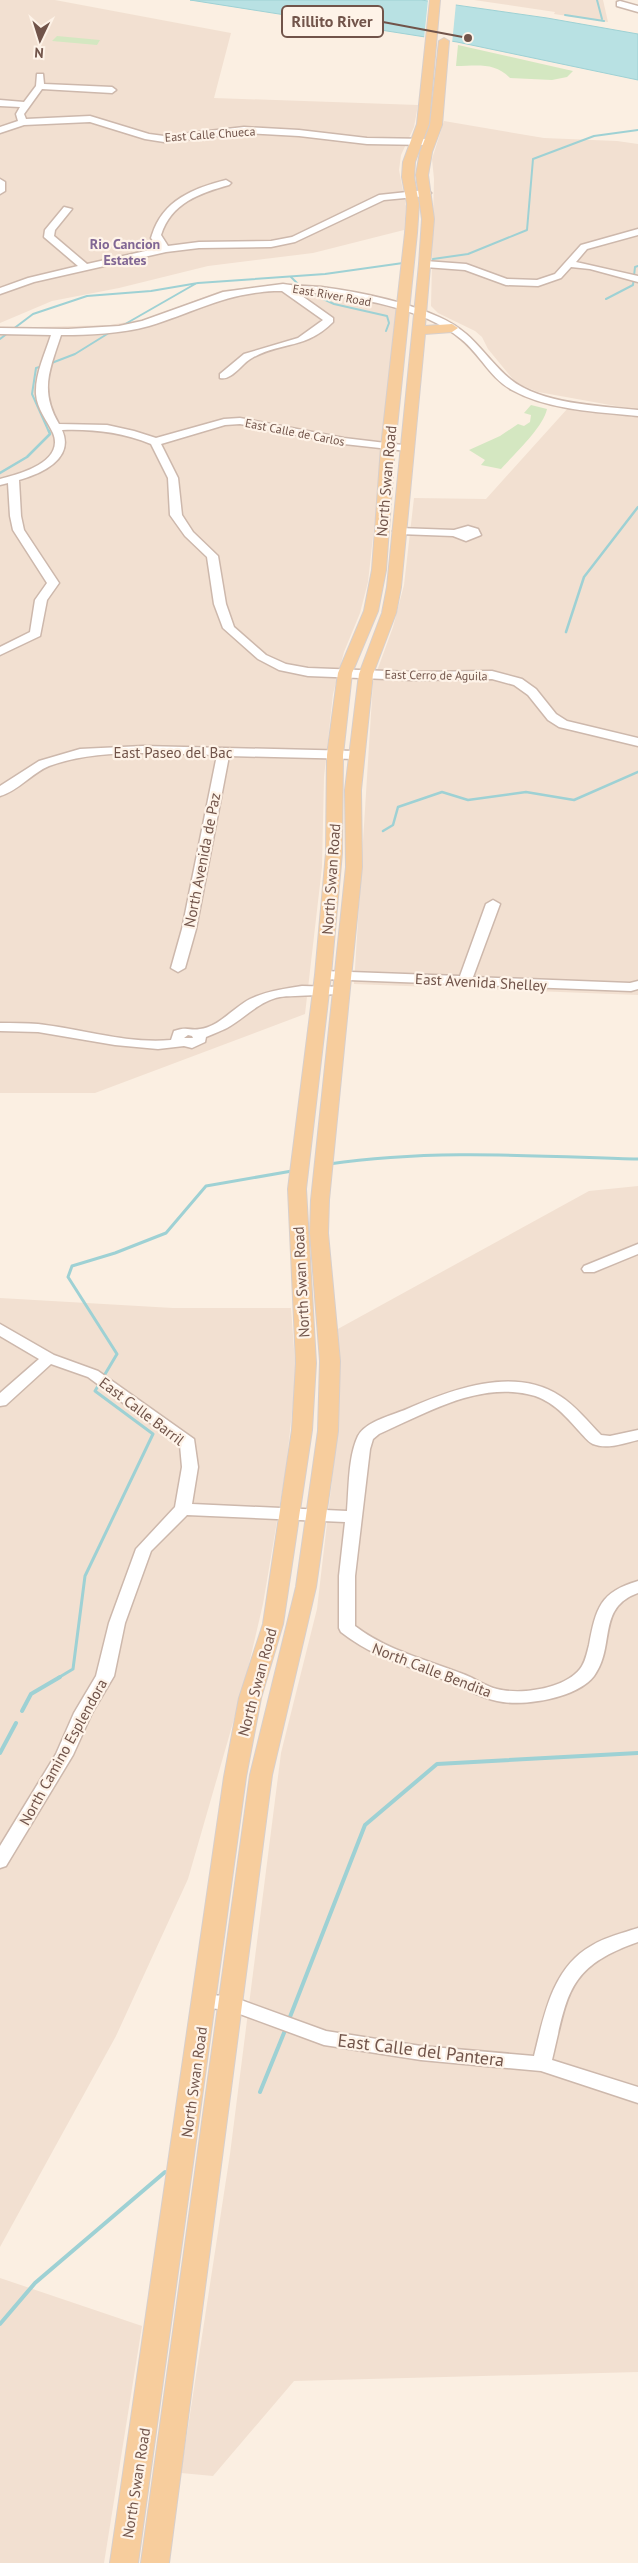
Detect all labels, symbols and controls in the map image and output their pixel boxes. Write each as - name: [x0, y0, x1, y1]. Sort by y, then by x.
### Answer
- callout: Rillito River: [282, 6, 383, 37]
- text: Rillito River: [292, 11, 373, 31]
- north arrow: [15, 15, 65, 65]
- text: N: [34, 44, 44, 62]
- street label: East Calle Chueca: [164, 123, 256, 145]
- district label: Rio Cancion Estates: [90, 235, 160, 269]
- street label: East River Road: [292, 281, 372, 309]
- street label: East Calle de Carlos: [244, 415, 346, 449]
- street label: North Swan Road: [372, 425, 400, 537]
- street label: East Cerro de Aguila: [384, 667, 488, 683]
- street label: East Paseo del Bac: [113, 743, 233, 762]
- street label: North Avenida de Paz: [180, 791, 224, 929]
- street label: North Swan Road: [318, 823, 344, 935]
- street label: East Avenida Shelley: [415, 969, 547, 995]
- street label: North Swan Road: [289, 1226, 313, 1338]
- street label: East Calle Barril: [96, 1373, 189, 1450]
- street label: North Swan Road: [233, 1626, 281, 1738]
- street label: North Calle Bendita: [370, 1638, 494, 1702]
- street label: North Camino Esplendora: [15, 1675, 111, 1829]
- street label: North Swan Road: [177, 2026, 211, 2138]
- street label: East Calle del Pantera: [336, 2028, 506, 2072]
- street label: North Swan Road: [118, 2427, 154, 2539]

